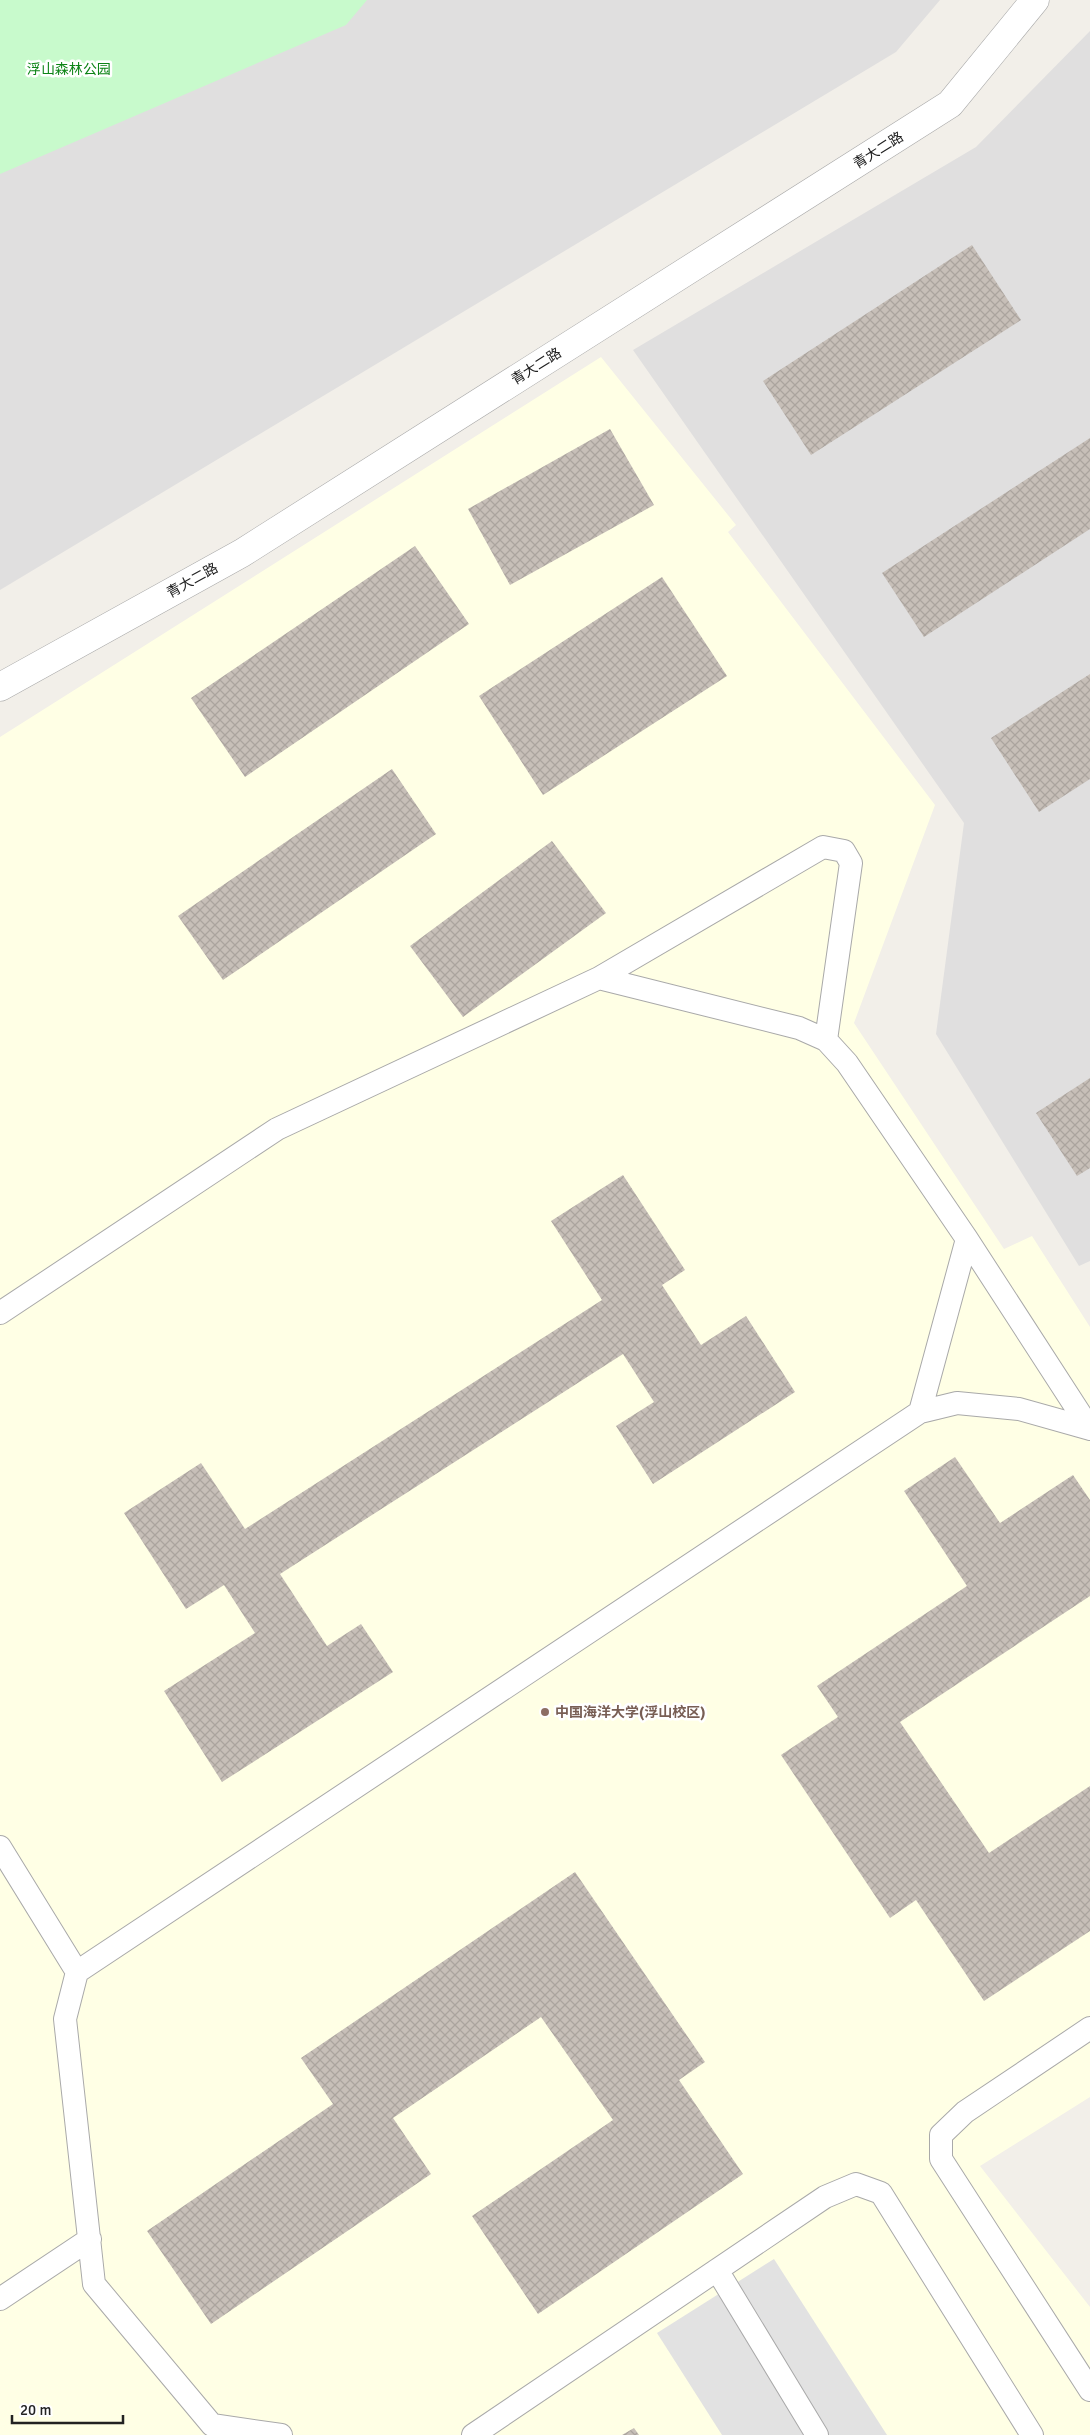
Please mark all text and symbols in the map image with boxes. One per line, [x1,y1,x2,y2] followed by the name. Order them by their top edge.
[27,61,111,78] park label: 浮山森林公园
[850,128,907,172] street label: 青大二路
[508,344,565,388] street label: 青大二路
[164,559,221,601] street label: 青大二路
[555,1704,706,1721] place label: 中国海洋大学(浮山校区)
[539,1706,551,1718] marker: 中国海洋大学(浮山校区)
[12,2392,124,2424] scale bar
[20,2401,51,2419] text: 20 m

